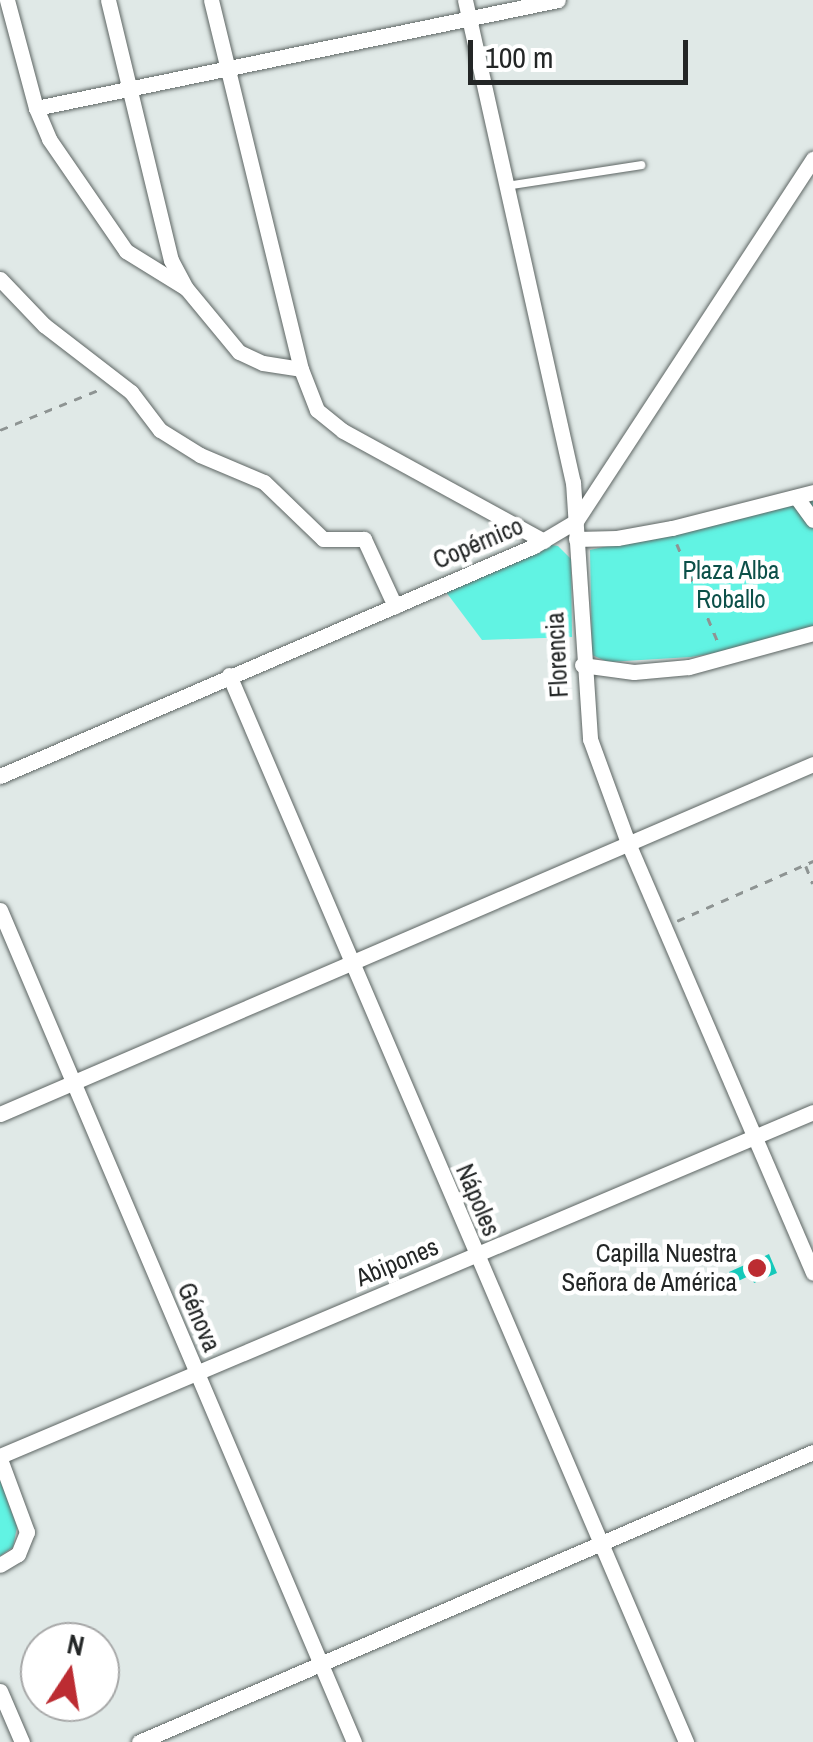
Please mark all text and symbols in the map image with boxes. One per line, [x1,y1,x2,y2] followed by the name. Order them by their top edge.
[473,20,693,82] scale bar
[485,37,553,77] text: 100 m
[429,511,527,575] street label: Copérnico
[682,556,780,615] park label: Plaza Alba Roballo
[540,612,574,698] street label: Florencia
[450,1160,506,1240] street label: Nápoles
[351,1231,443,1293] street label: Abipones
[560,1239,737,1298] place label: Capilla Nuestra Señora de América
[746,1257,768,1279] marker: Capilla Nuestra Señora de América
[171,1278,227,1356] street label: Génova
[20,1622,120,1722] north arrow
[64,1624,88,1665] text: N

